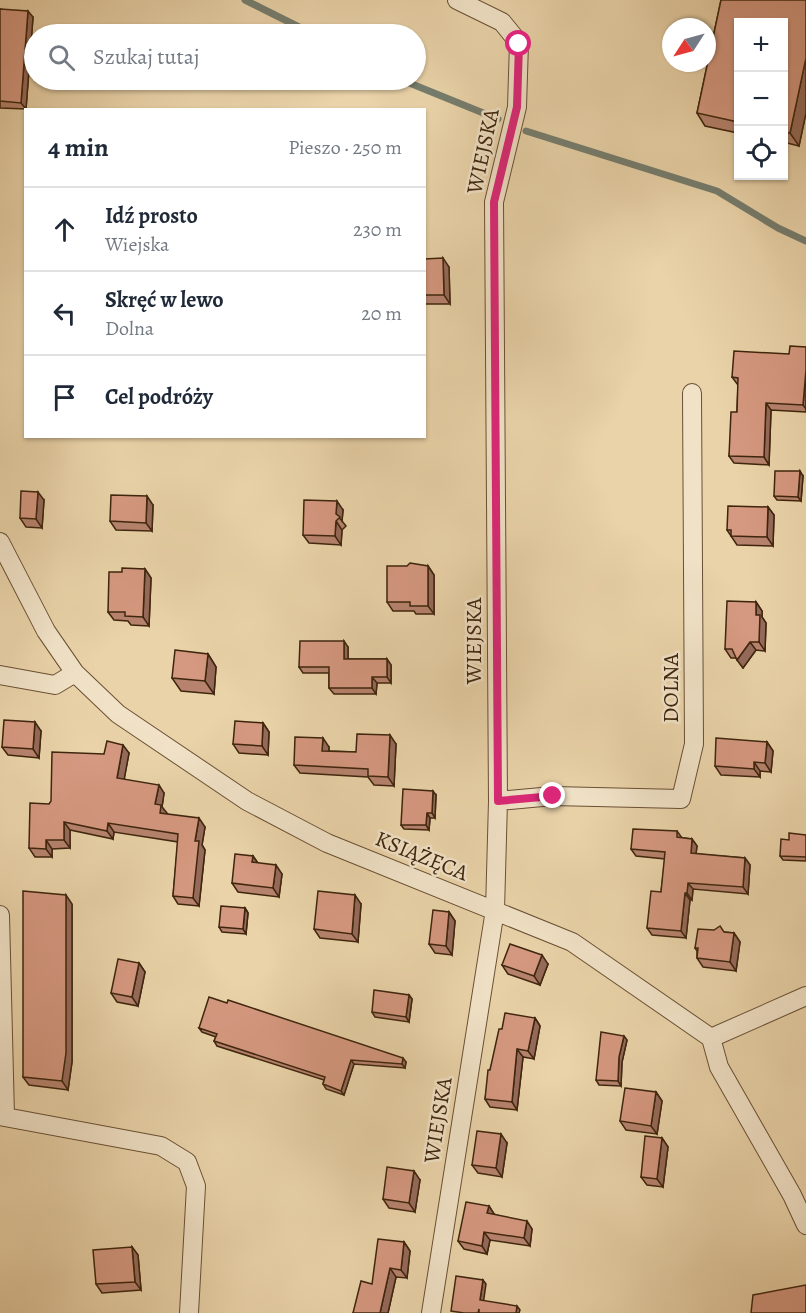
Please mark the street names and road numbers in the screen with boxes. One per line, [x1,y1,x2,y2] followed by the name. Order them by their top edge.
[459,105,507,198] street label: WIEJSKA
[459,597,489,685] street label: WIEJSKA
[656,652,686,723] street label: DOLNA
[371,824,474,889] street label: KSIĄŻĘCA
[416,1074,460,1166] street label: WIEJSKA

